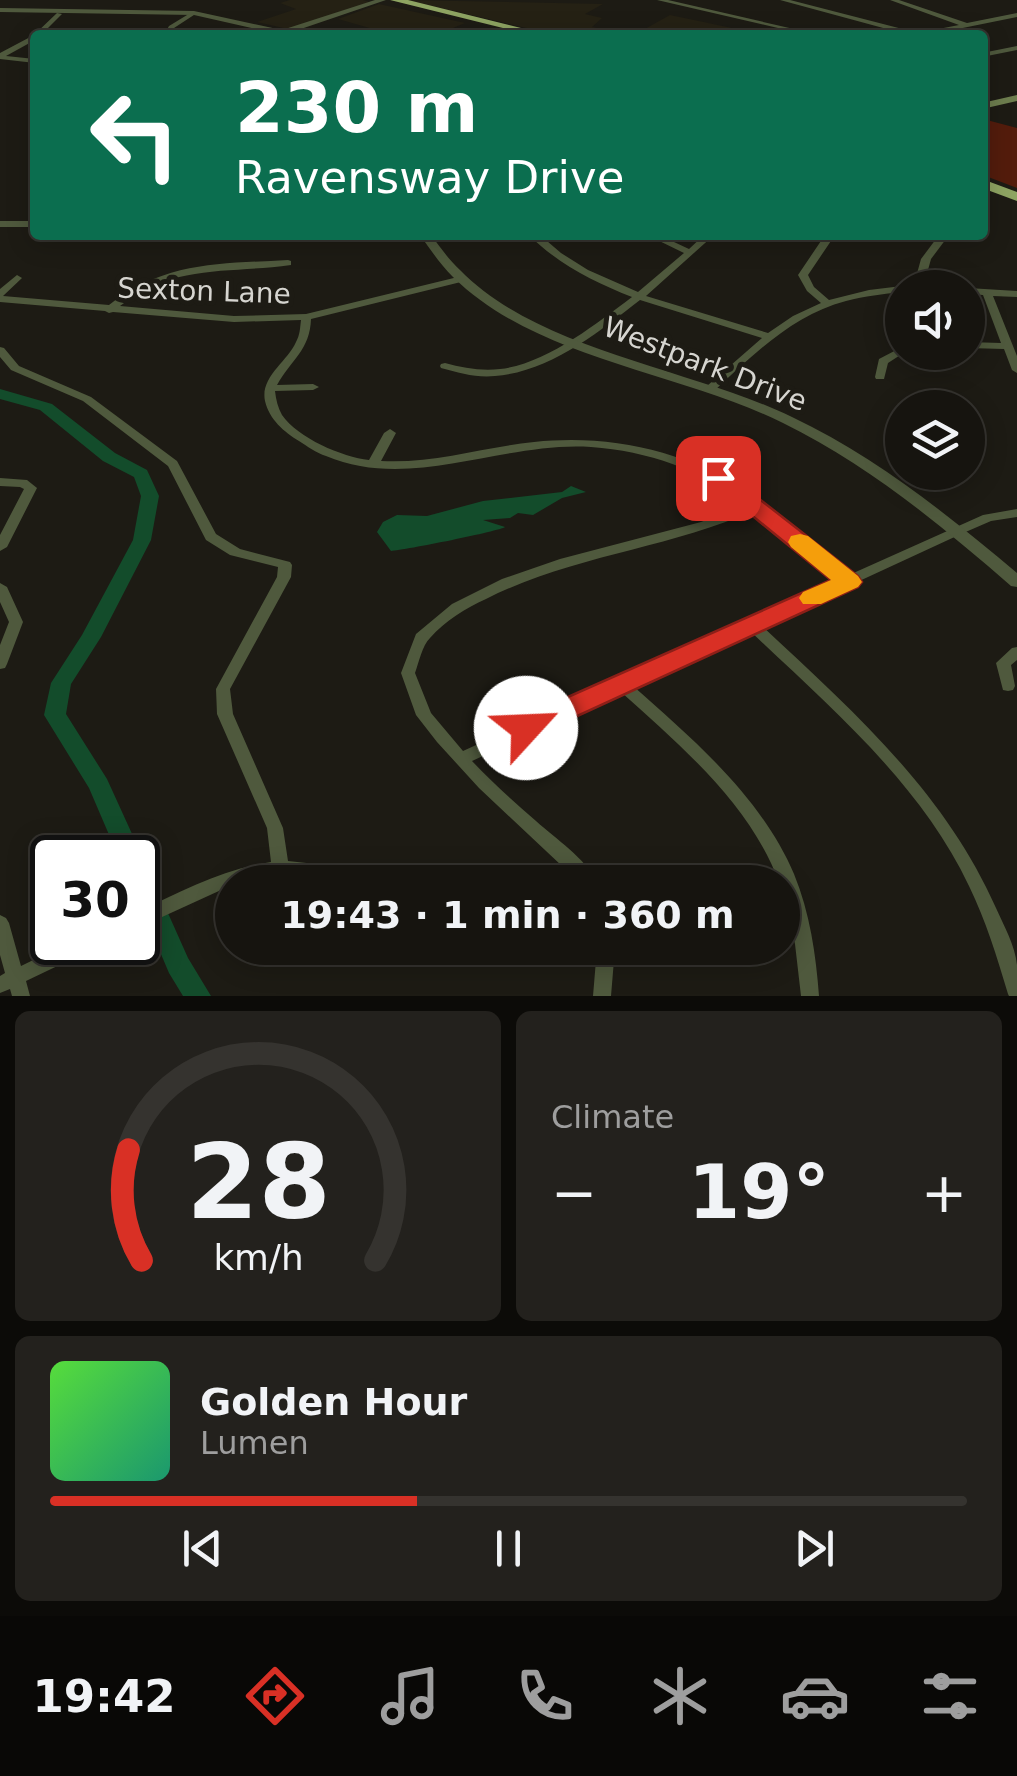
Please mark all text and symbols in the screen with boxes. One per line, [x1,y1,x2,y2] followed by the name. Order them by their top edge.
[235,67,478,149] text: 230 m
[70,70,200,200] icon: left
[235,151,624,204] text: Ravensway Drive
[885,270,985,490] map controls
[885,270,985,370] button: sound
[117,271,291,311] street label: Sexton Lane
[599,310,811,418] street label: Westpark Drive
[885,390,985,490] button: layers
[676,436,761,521] pin
[691,451,746,506] icon: arrive
[474,676,578,780] position arrow
[30,835,160,965] speed limit sign: 30
[280,893,735,937] text: 19:43 · 1 min · 360 m
[551,1098,674,1136] text: Climate
[186,1121,330,1243] text: 28
[688,1148,830,1236] text: 19°
[551,1161,597,1225] text: −
[921,1161,967,1225] text: +
[213,1237,303,1278] text: km/h
[200,1380,467,1424] text: Golden Hour
[200,1424,309,1462] text: Lumen
[175,1521,230,1576] icon: previous
[481,1521,536,1576] icon: pause
[787,1521,842,1576] icon: next
[240,1661,310,1731] icon: directions
[375,1661,445,1731] icon: music
[510,1661,580,1731] icon: phone
[645,1661,715,1731] icon: climate
[780,1661,850,1731] icon: car
[915,1661,985,1731] icon: filters
[32,1670,176,1723] text: 19:42

